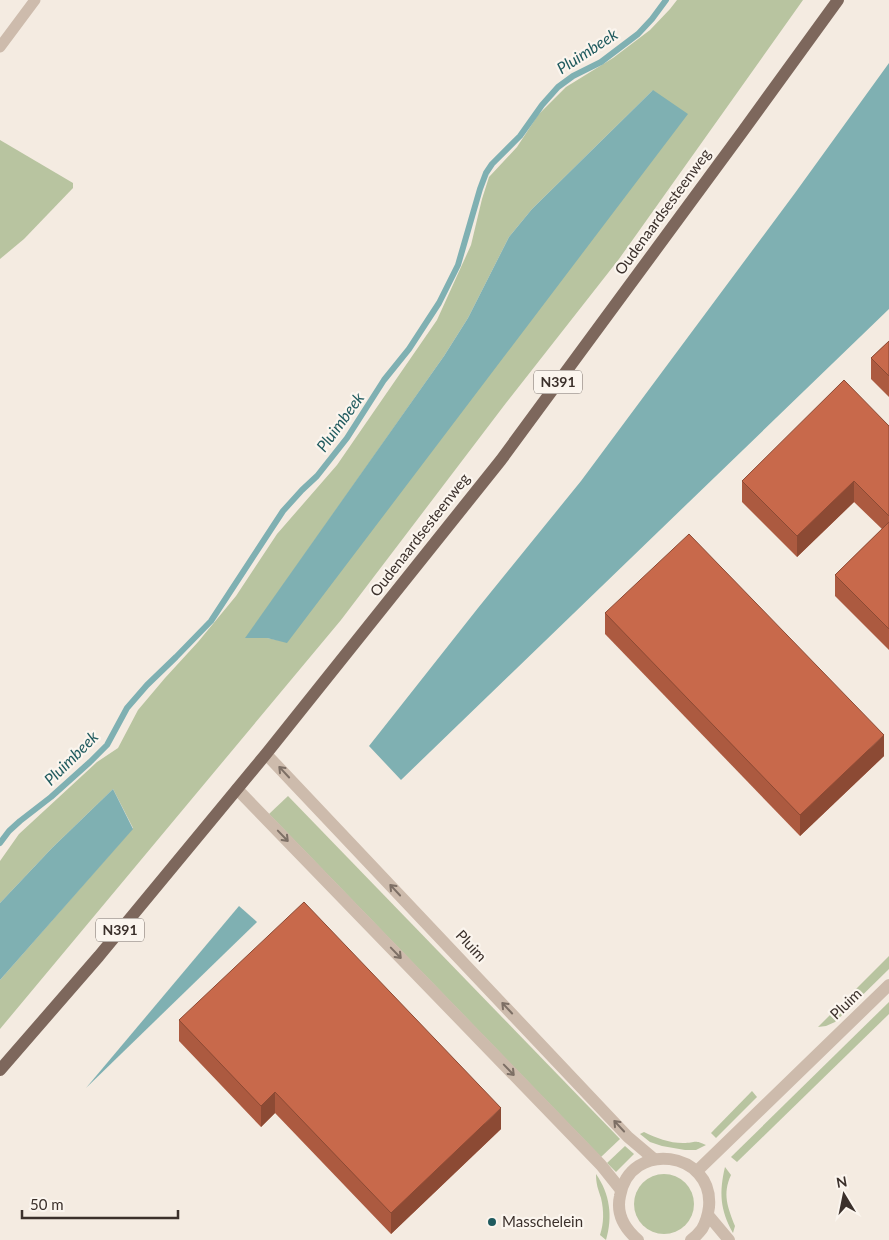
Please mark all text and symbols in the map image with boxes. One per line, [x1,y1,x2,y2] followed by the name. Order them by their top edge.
[553,24,621,77] water label: Pluimbeek
[610,145,714,278] street label: Oudenaardsesteenweg
[534,371,582,394] road number: N391
[312,388,368,455] water label: Pluimbeek
[366,469,473,600] street label: Oudenaardsesteenweg
[40,726,102,789] water label: Pluimbeek
[278,766,290,778] one-way arrow
[277,830,289,843] one-way arrow
[389,884,401,896] one-way arrow
[96,918,144,942] road number: N391
[453,926,491,965] street label: Pluim
[390,947,402,960] one-way arrow
[826,984,865,1023] street label: Pluim
[501,1002,513,1014] one-way arrow
[503,1064,515,1077] one-way arrow
[613,1120,625,1133] one-way arrow
[819,1170,869,1220] north arrow
[835,1172,848,1191] text: N
[22,1188,179,1220] scale bar
[30,1195,64,1213] text: 50 m
[502,1212,583,1230] place label: Masschelein
[486,1216,498,1228] marker: Masschelein

